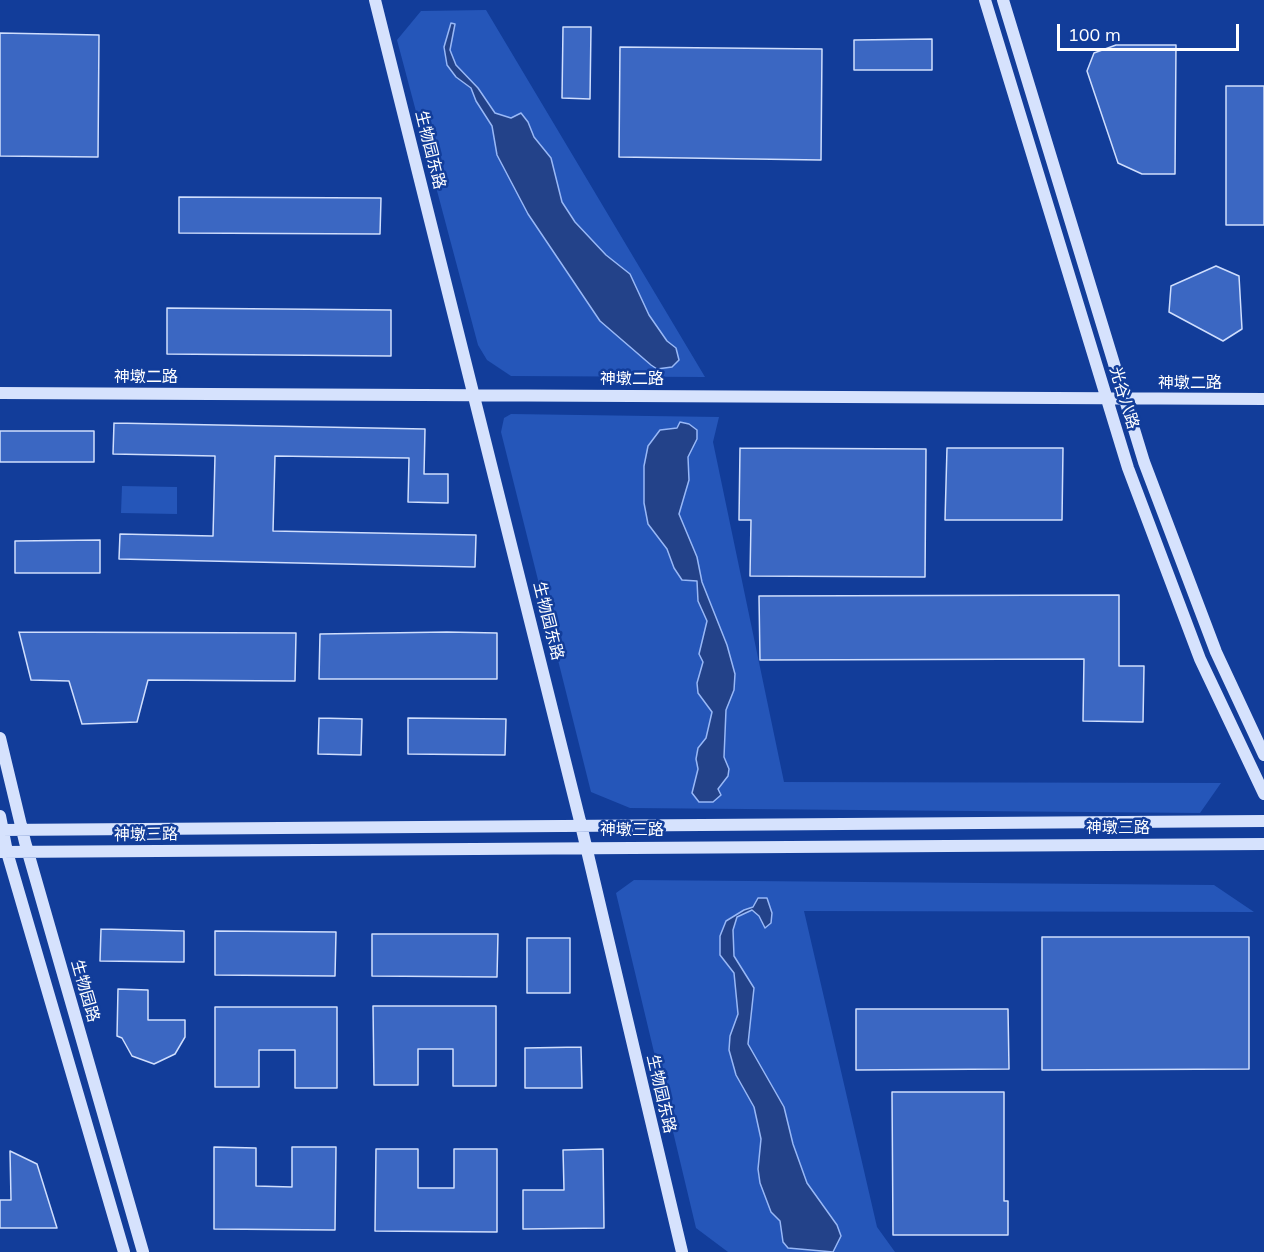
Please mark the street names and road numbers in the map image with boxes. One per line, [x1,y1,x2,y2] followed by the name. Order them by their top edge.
[411,109,449,191] street label: 生物园东路
[1105,365,1143,431] street label: 光谷八路
[114,367,178,387] street label: 神墩二路
[600,369,664,389] street label: 神墩二路
[1158,373,1222,393] street label: 神墩二路
[529,580,567,662] street label: 生物园东路
[1086,818,1150,838] street label: 神墩三路
[600,820,664,840] street label: 神墩三路
[114,825,178,845] street label: 神墩三路
[67,958,103,1024] street label: 生物园路
[643,1053,679,1135] street label: 生物园东路

